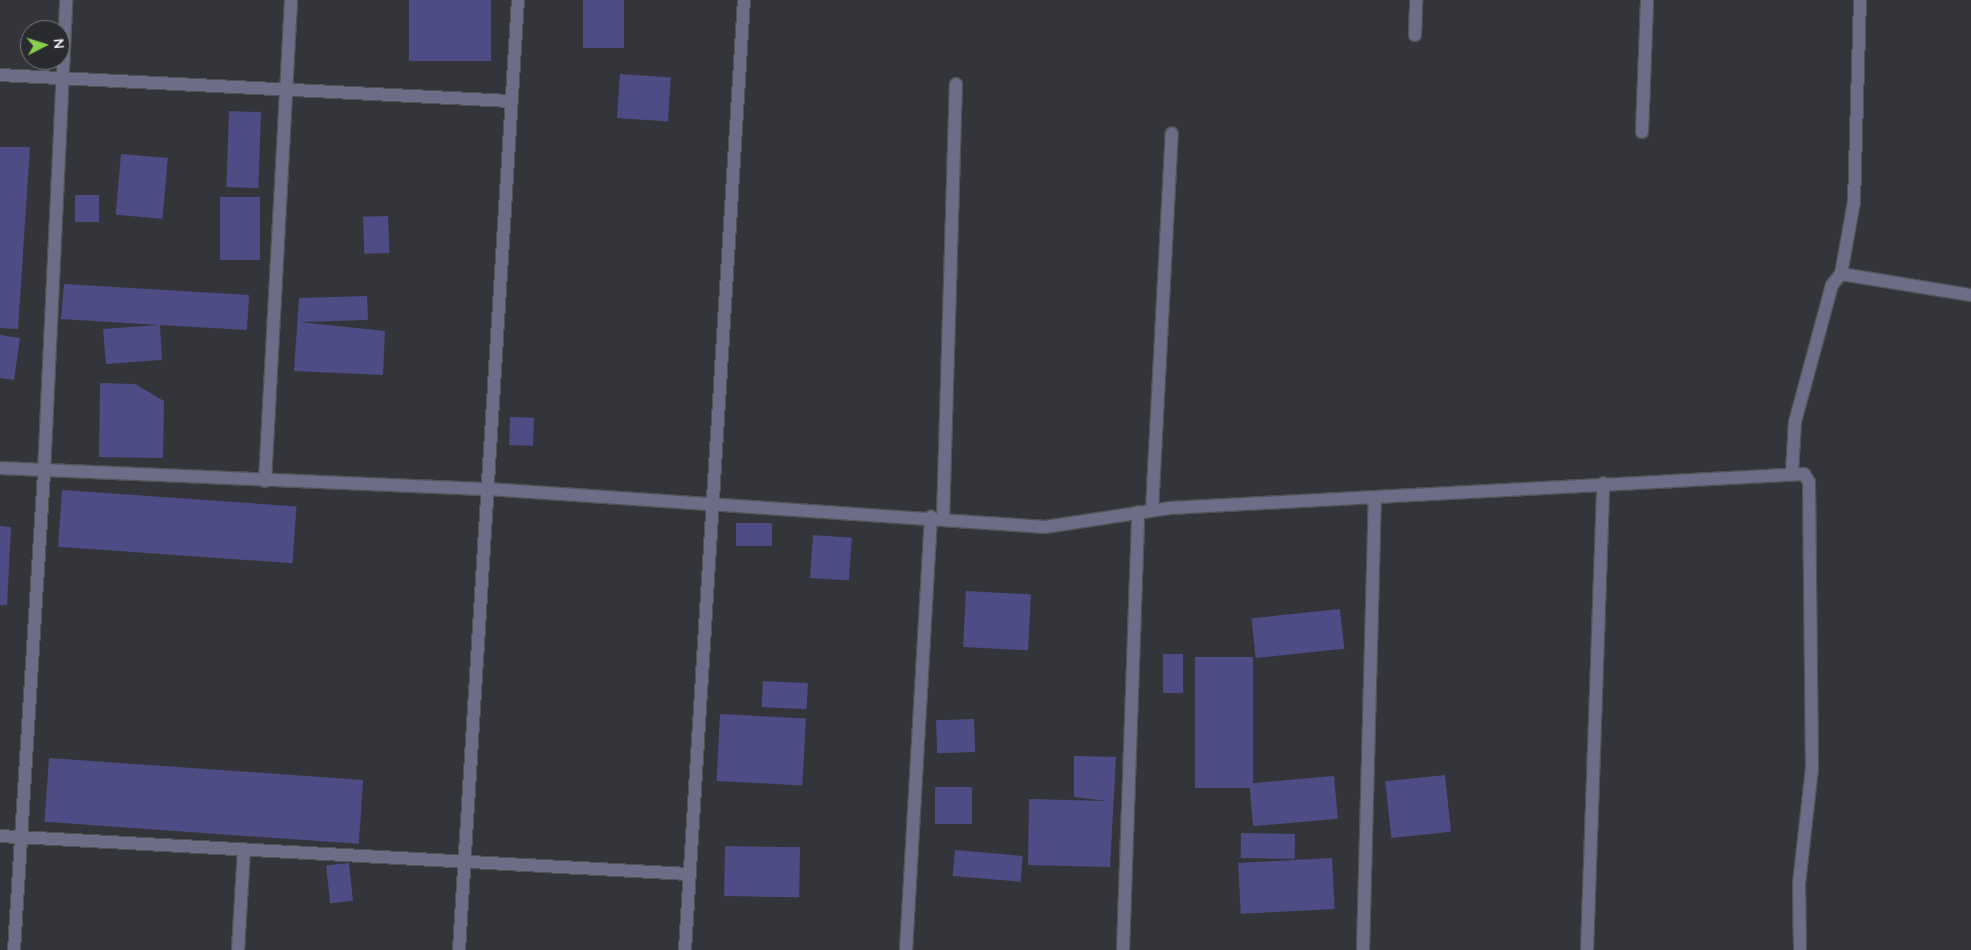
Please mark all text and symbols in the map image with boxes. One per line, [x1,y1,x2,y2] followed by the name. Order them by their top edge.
[20,20,70,70] north arrow
[50,38,68,50] text: N

